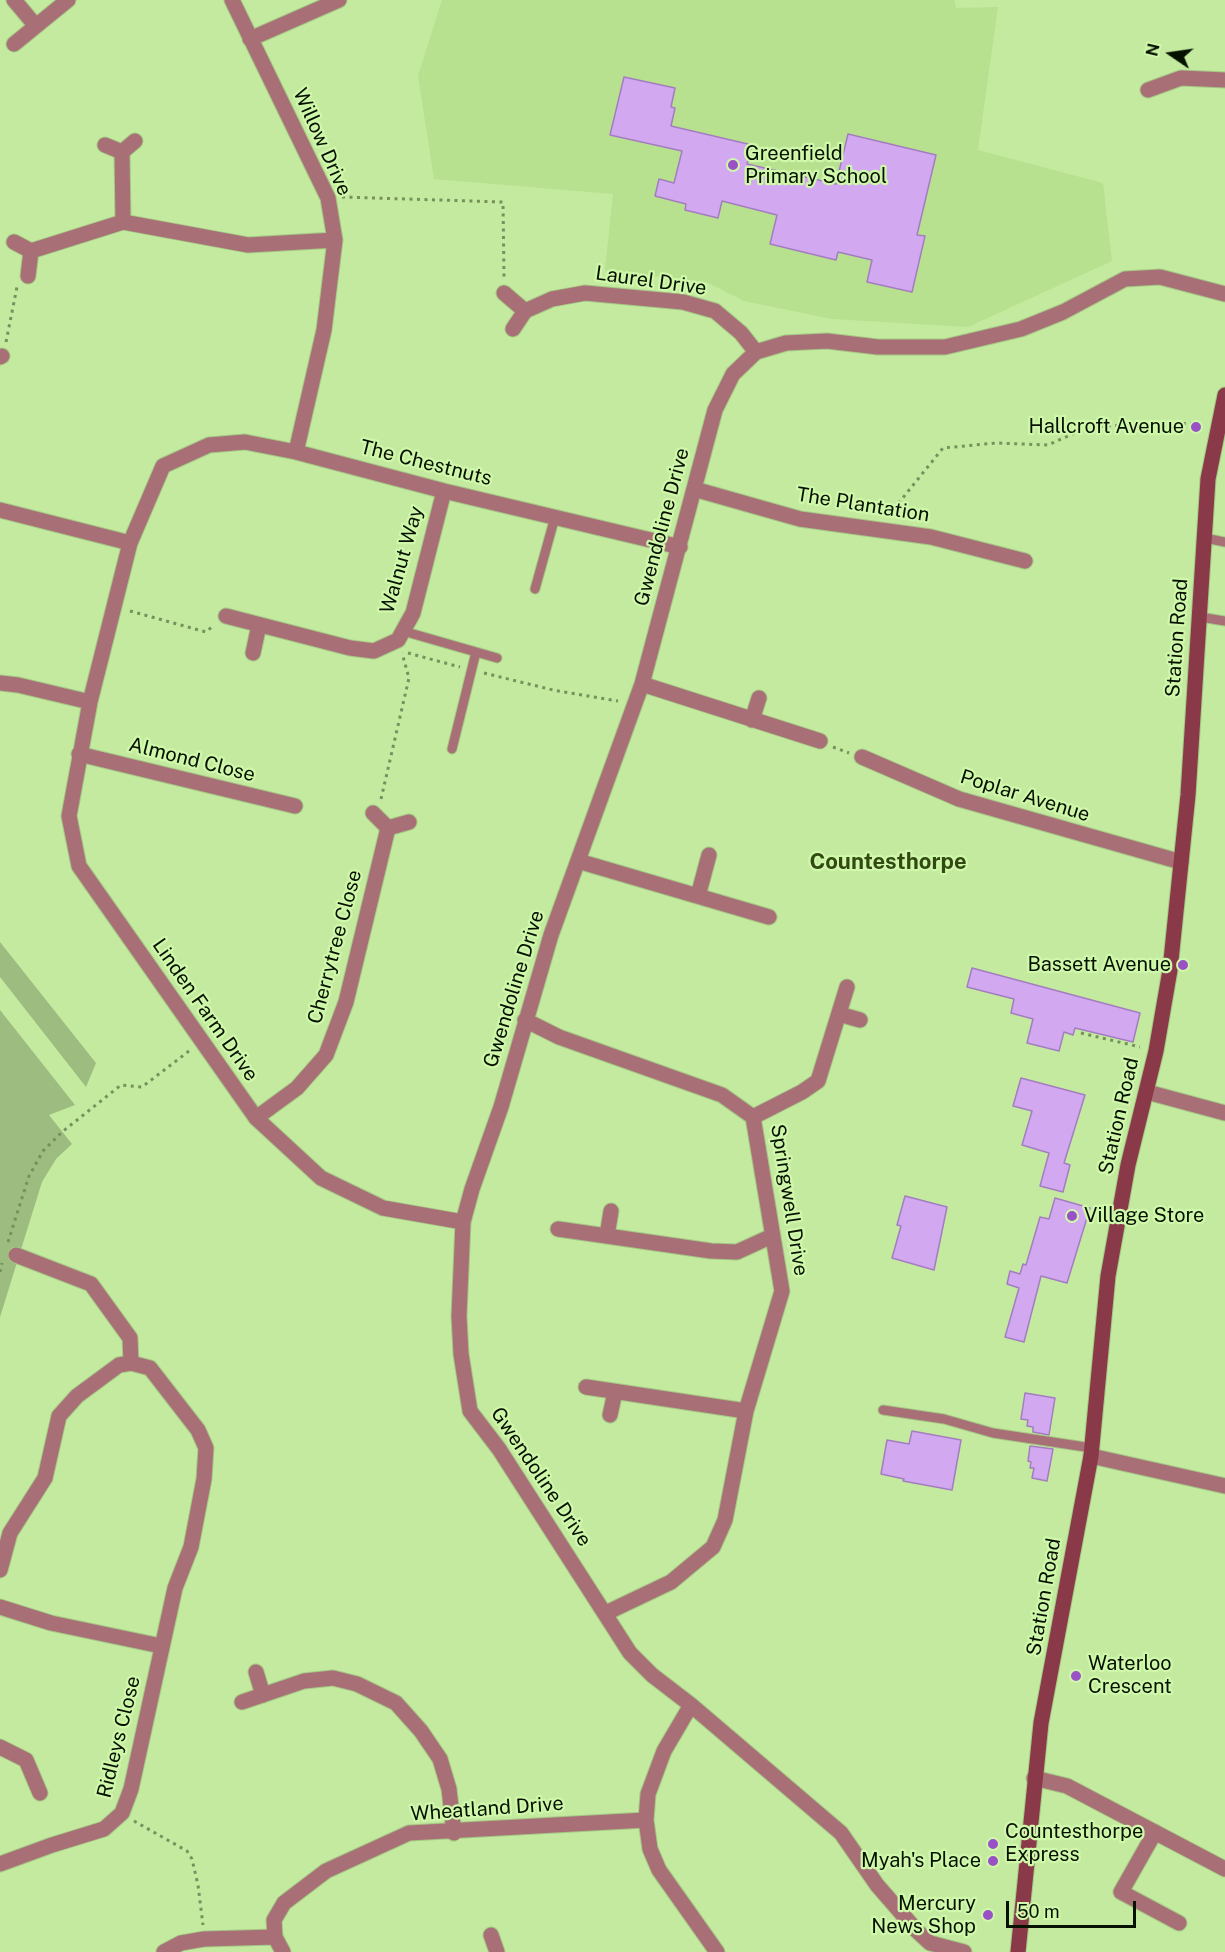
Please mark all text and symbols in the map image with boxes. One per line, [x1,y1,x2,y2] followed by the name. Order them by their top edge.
[1141,24,1201,84] north arrow
[1142,42,1164,58] text: N
[288,85,356,199] street label: Willow Drive
[745,142,887,189] place label: Greenfield Primary School
[726,158,740,172] marker: Greenfield Primary School
[594,261,708,301] street label: Laurel Drive
[1028,415,1184,439] place label: Hallcroft Avenue
[1189,420,1203,434] marker: Hallcroft Avenue
[358,435,494,491] street label: The Chestnuts
[629,445,695,609] street label: Gwendoline Drive
[795,483,931,527] street label: The Plantation
[375,504,429,616] street label: Walnut Way
[1161,578,1193,698] street label: Station Road
[126,733,258,787] street label: Almond Close
[957,765,1093,827] street label: Poplar Avenue
[809,849,967,875] district label: Countesthorpe
[303,867,367,1027] street label: Cherrytree Close
[479,908,549,1070] street label: Gwendoline Drive
[147,934,263,1086] street label: Linden Farm Drive
[1027,953,1171,977] place label: Bassett Avenue
[1176,958,1190,972] marker: Bassett Avenue
[1094,1055,1144,1177] street label: Station Road
[765,1122,813,1278] street label: Springwell Drive
[1084,1204,1204,1228] place label: Village Store
[1065,1209,1079,1223] marker: Village Store
[486,1403,596,1551] street label: Gwendoline Drive
[1022,1536,1066,1658] street label: Station Road
[1088,1652,1172,1699] place label: Waterloo Crescent
[1069,1669,1083,1683] marker: Waterloo Crescent
[92,1674,146,1800] street label: Ridleys Close
[410,1792,564,1826] street label: Wheatland Drive
[1005,1820,1143,1867] place label: Countesthorpe Express
[986,1837,1000,1851] marker: Countesthorpe Express
[861,1849,981,1873] place label: Myah's Place
[986,1854,1000,1868] marker: Myah's Place
[1009,1889,1140,1927] scale bar
[871,1892,976,1939] place label: Mercury News Shop
[1017,1901,1060,1922] text: 50 m
[981,1908,995,1922] marker: Mercury News Shop

